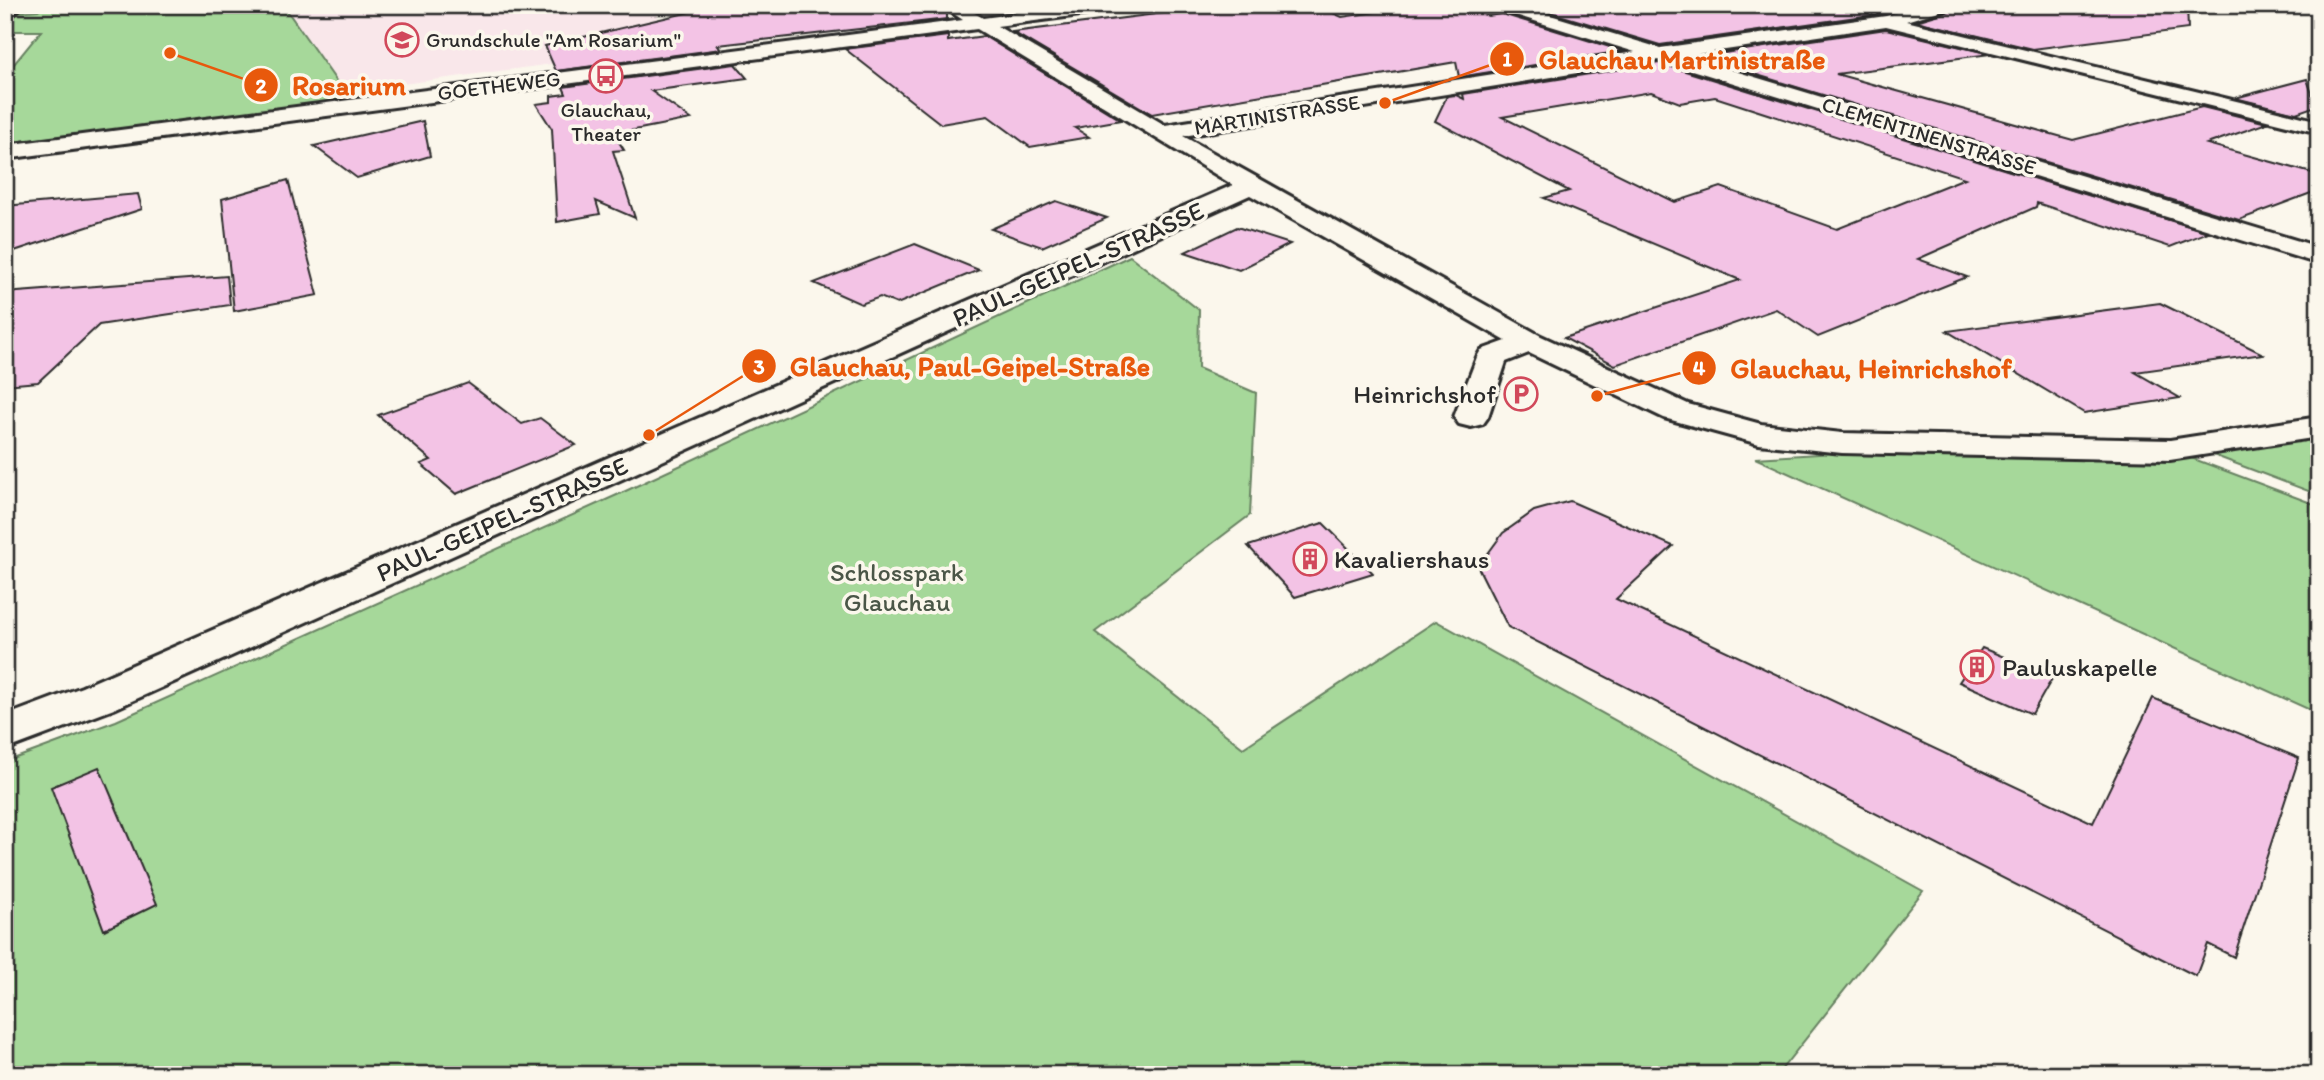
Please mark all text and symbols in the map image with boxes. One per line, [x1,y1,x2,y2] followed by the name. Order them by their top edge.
[383,21,421,59] school or university icon: Grundschule "Am Rosarium"
[426,27,681,52] place label: Grundschule "Am Rosarium"
[1489,35,1841,84] callout: Glauchau Martinistraße
[1538,42,1826,76] text: Glauchau Martinistraße
[1502,46,1512,71] text: 1
[587,57,625,95] bus stop icon: Glauchau, Theater
[243,61,420,110] callout: Rosarium
[436,66,562,105] street label: GOETHEWEG
[292,68,406,102] text: Rosarium
[255,73,267,98] text: 2
[1192,89,1362,140] street label: MARTINISTRASSE
[1819,91,2039,180] street label: CLEMENTINENSTRASSE
[560,97,652,146] place label: Glauchau, Theater
[947,194,1209,334] street label: PAUL-GEIPEL-STRASSE
[741,342,1164,391] callout: Glauchau, Paul-Geipel-Straße
[1681,344,2026,393] callout: Glauchau, Heinrichshof
[790,349,1150,383] text: Glauchau, Paul-Geipel-Straße
[1730,351,2013,385] text: Glauchau, Heinrichshof
[753,354,765,379] text: 3
[1693,355,1706,380] text: 4
[1502,375,1540,413] parking icon: Heinrichshof
[1353,378,1496,410] place label: Heinrichshof
[371,449,633,589] street label: PAUL-GEIPEL-STRASSE
[1291,540,1329,578] building icon: Kavaliershaus
[1334,543,1489,575] place label: Kavaliershaus
[830,556,964,618] park label: Schlosspark Glauchau
[1958,648,1996,686] building icon: Pauluskapelle
[2002,651,2157,683] place label: Pauluskapelle

